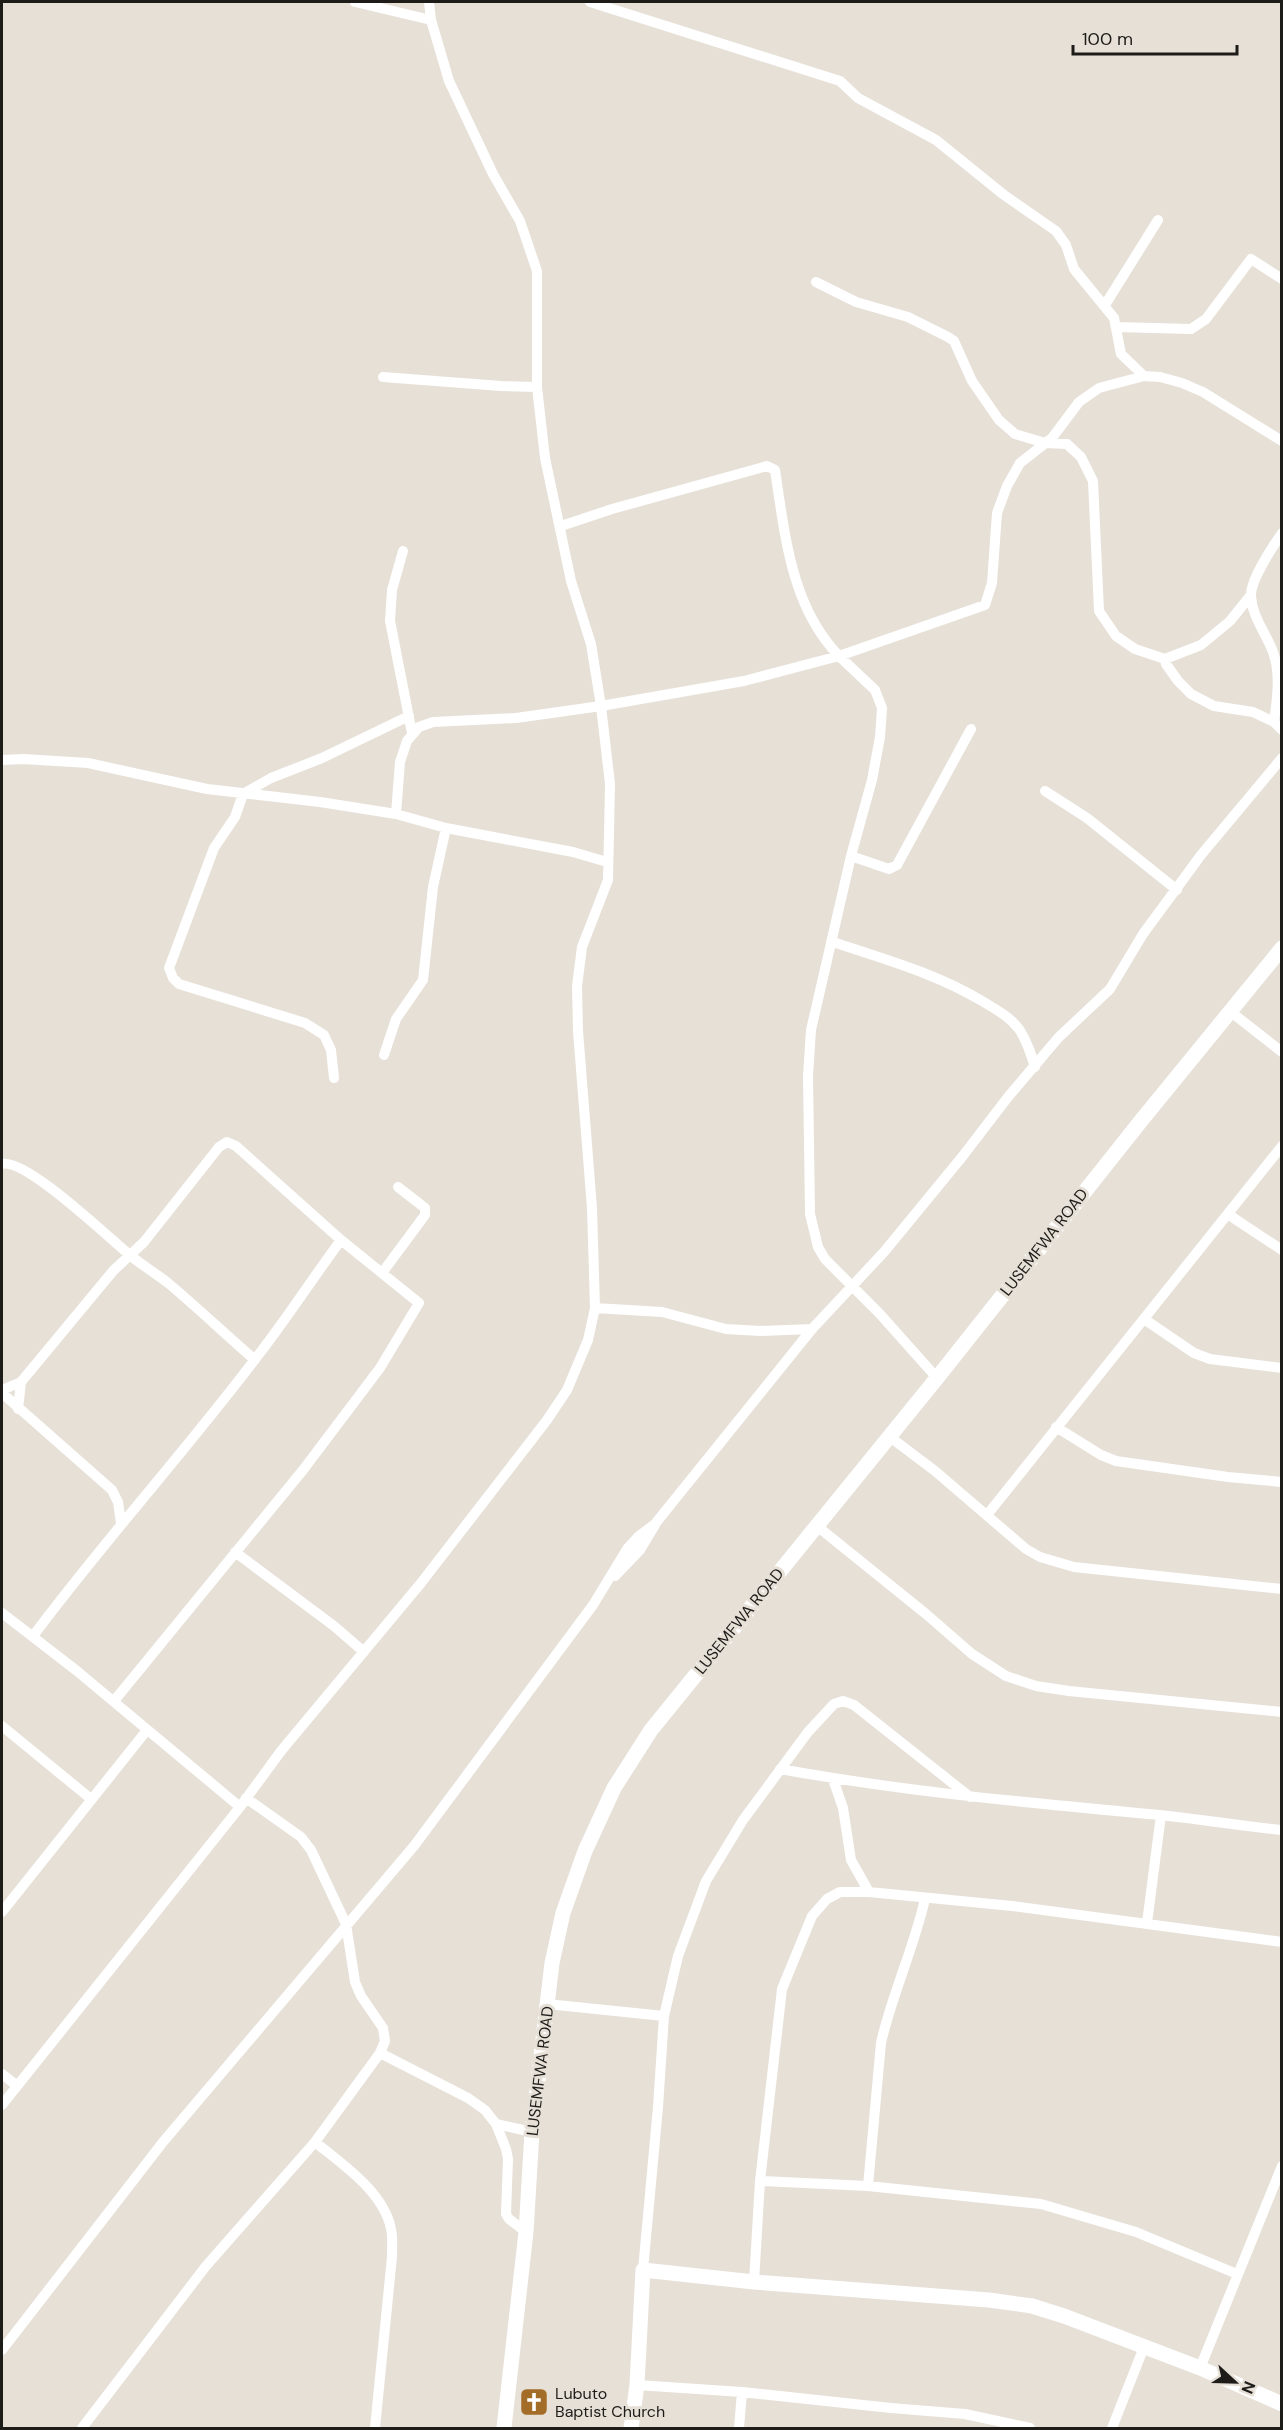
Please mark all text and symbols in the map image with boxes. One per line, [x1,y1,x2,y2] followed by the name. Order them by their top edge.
[1073,18,1236,56] scale bar
[1082,27,1133,51] text: 100 m
[995,1184,1093,1300] street label: LUSEMFWA ROAD
[690,1564,788,1678] street label: LUSEMFWA ROAD
[522,2005,558,2137] street label: LUSEMFWA ROAD
[1205,2352,1265,2412] north arrow
[1237,2378,1260,2397] text: N
[555,2383,665,2422] place label: Lubuto Baptist Church
[518,2386,550,2418] church icon: Lubuto Baptist Church

